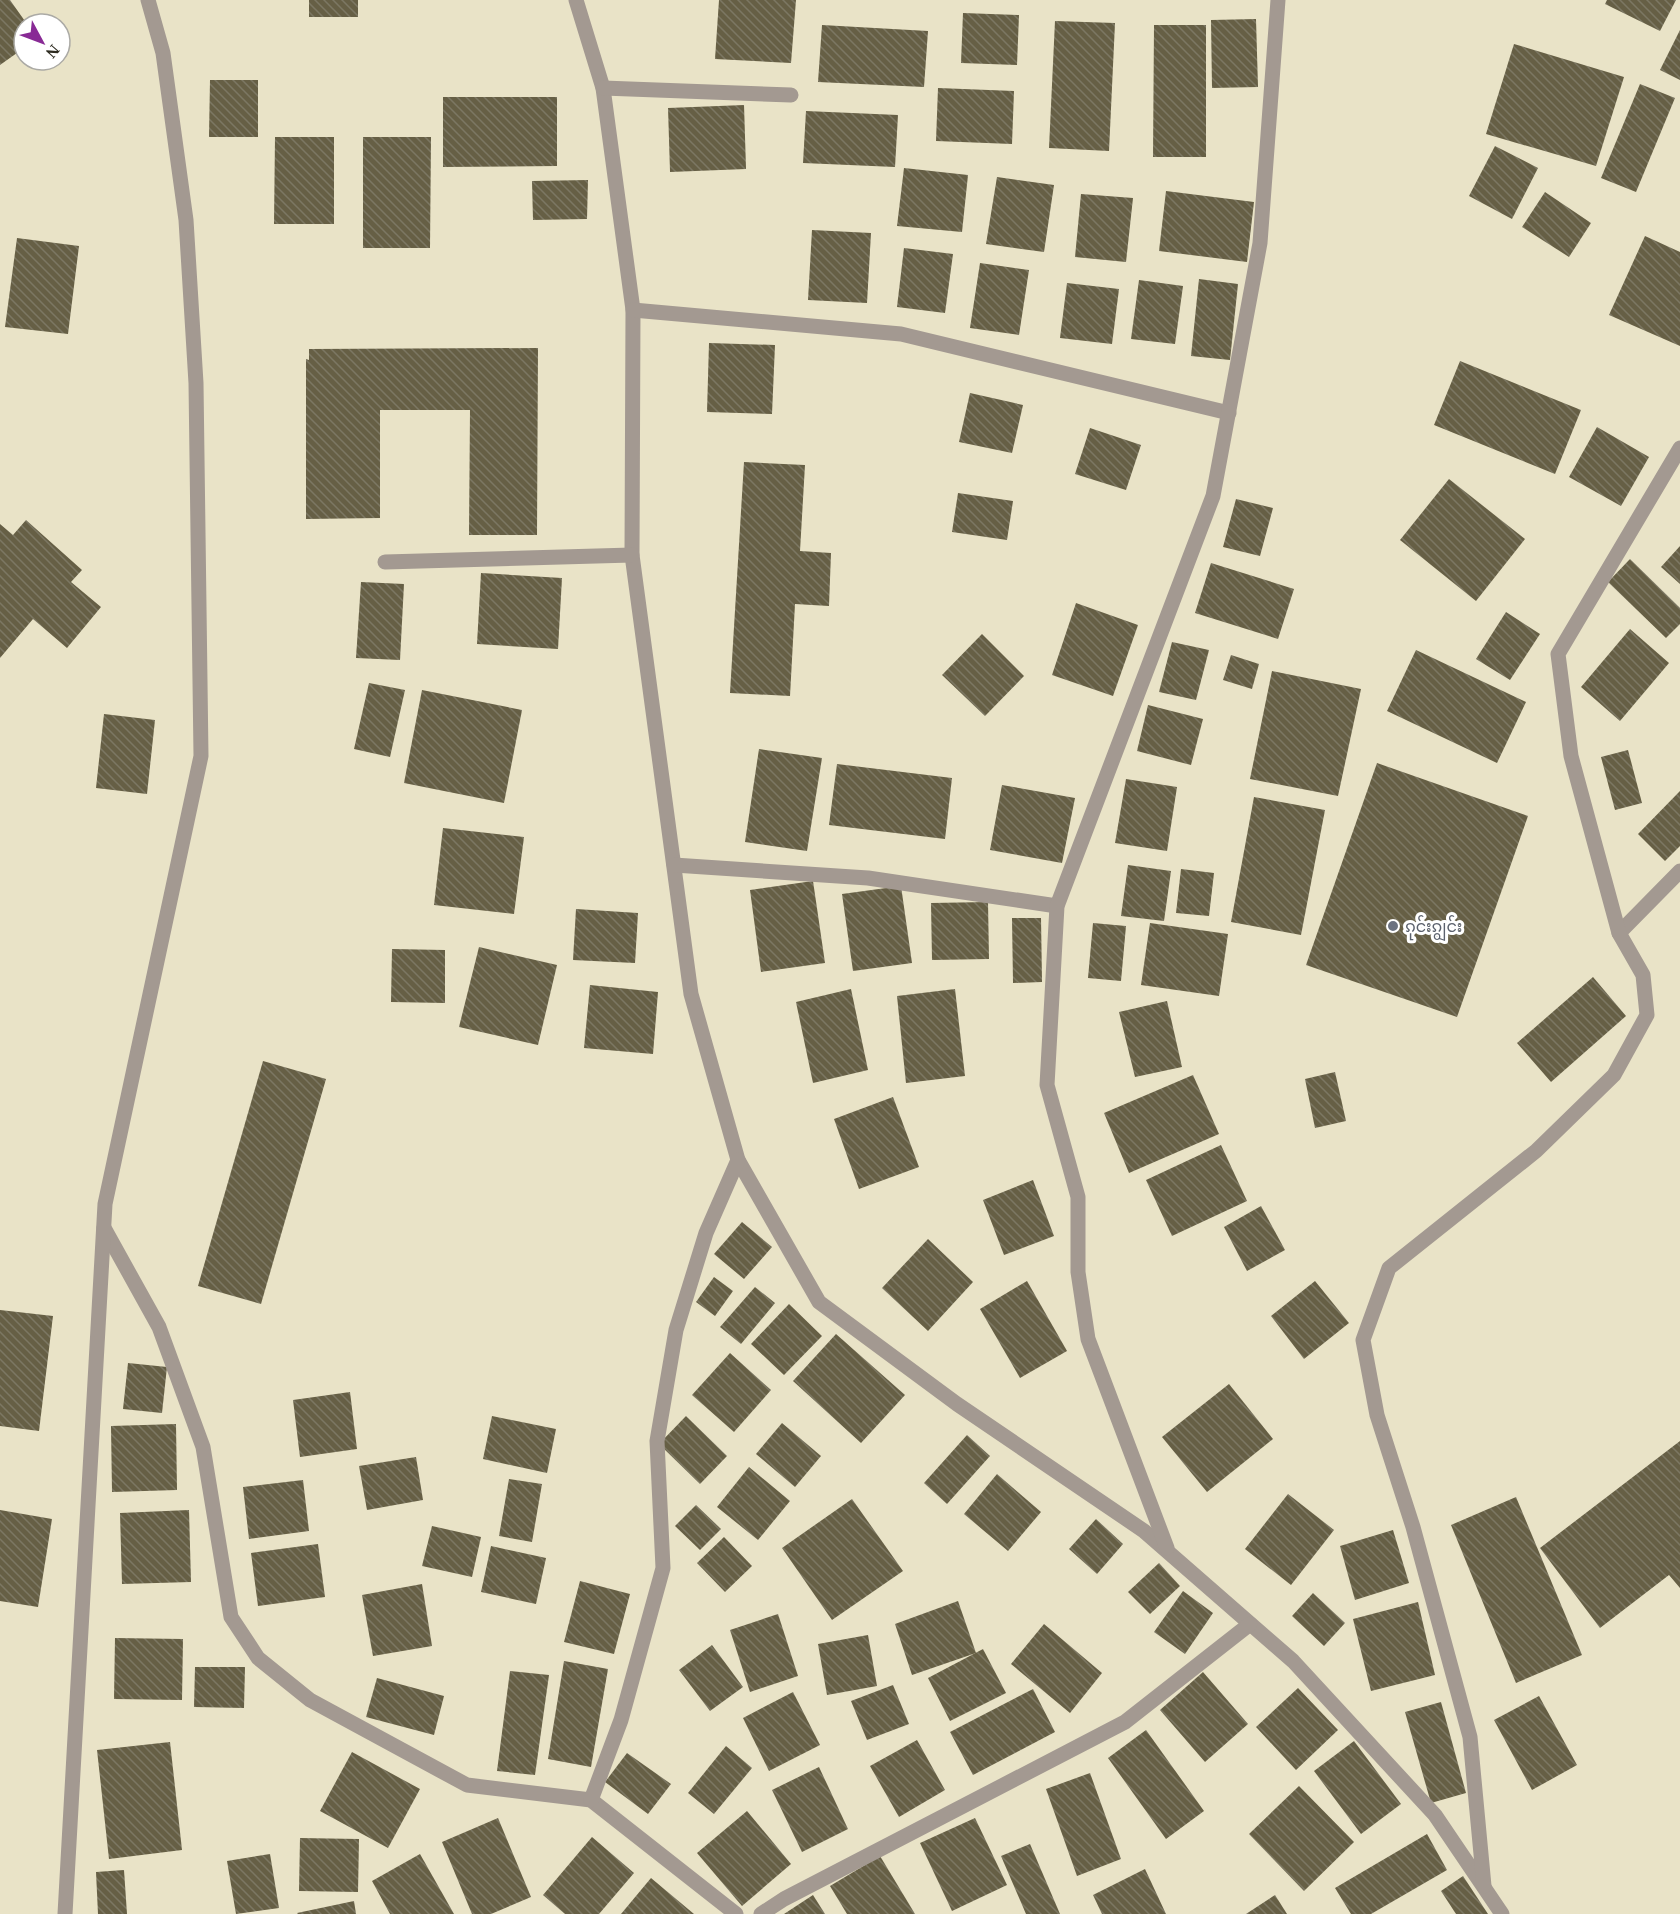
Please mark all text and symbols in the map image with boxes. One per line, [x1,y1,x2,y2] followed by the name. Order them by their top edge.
[12,12,72,72] north arrow
[42,42,63,62] text: N
[1405,915,1462,942] place label: ၵုင်းၵျွင်း
[1386,919,1400,933] marker: ၵုင်းၵျွင်း

